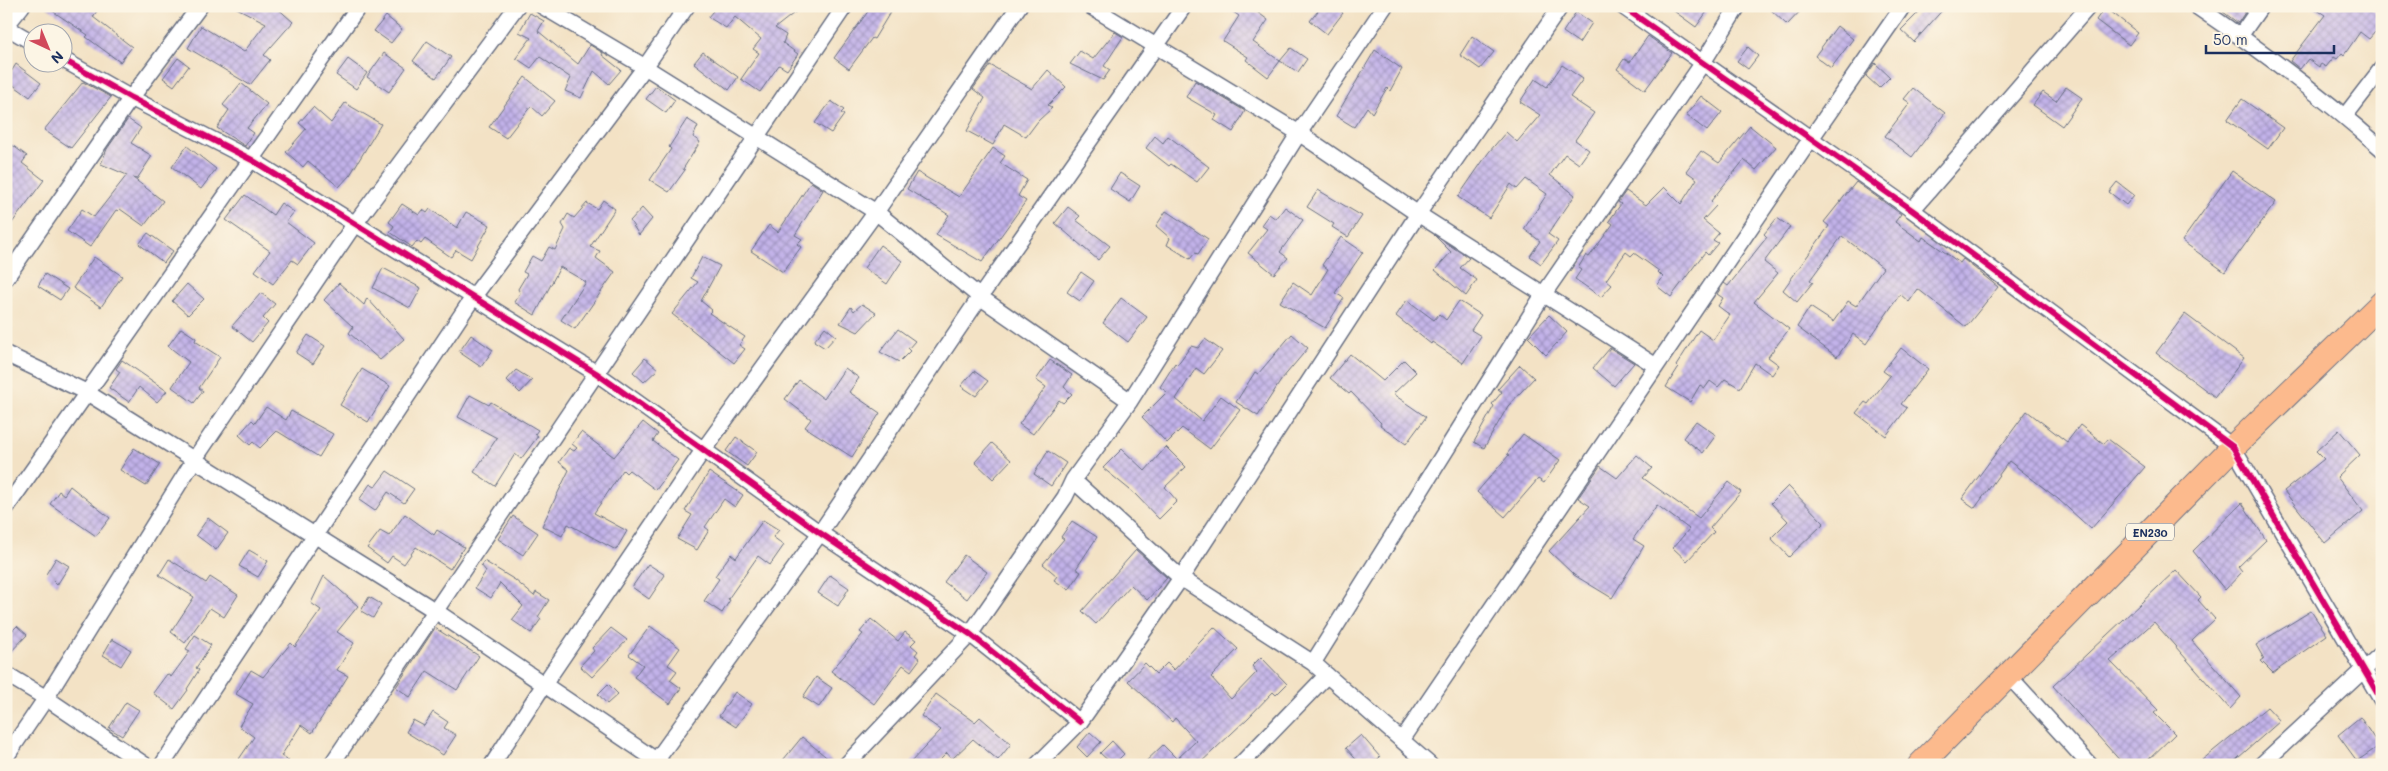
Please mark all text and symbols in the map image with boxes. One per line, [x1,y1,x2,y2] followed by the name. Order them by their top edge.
[22,22,72,72] north arrow
[2206,22,2333,54] scale bar
[2213,29,2248,49] text: 50 m
[47,47,68,68] text: N
[2126,524,2174,540] road number: EN230

